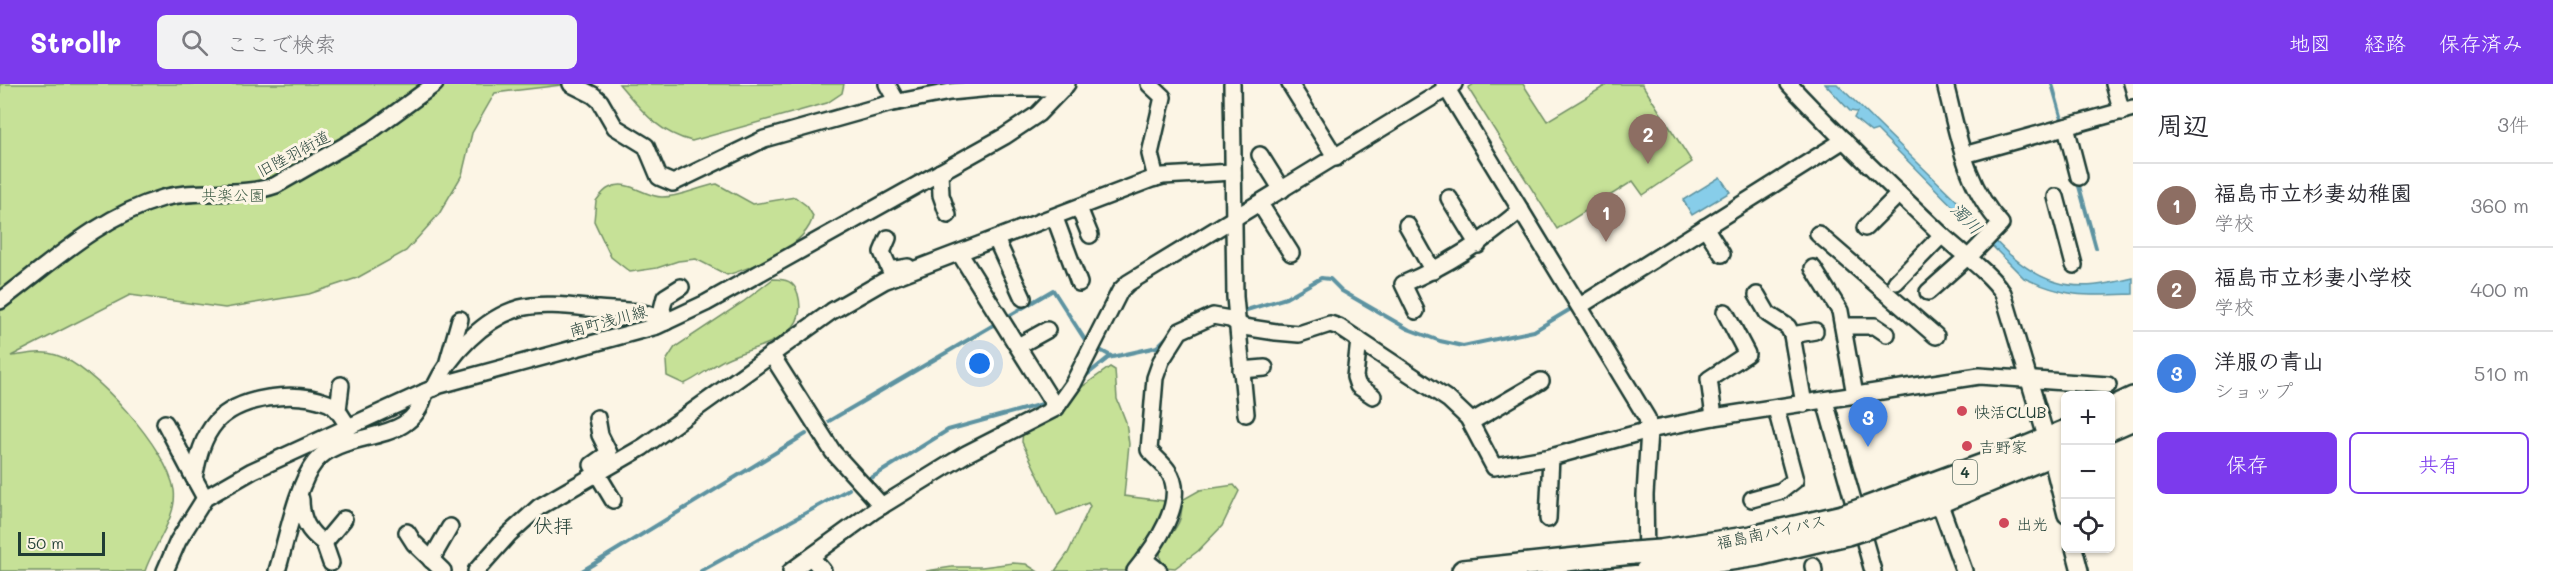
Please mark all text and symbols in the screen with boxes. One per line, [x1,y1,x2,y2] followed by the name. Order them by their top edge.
[157,15,577,69] search box
[30,24,121,60] text: Strollr
[178,26,211,59] icon: search
[226,29,336,58] text: ここで検索
[2289,29,2331,56] text: 地図
[2364,29,2406,56] text: 経路
[2439,29,2523,56] text: 保存済み
[2157,108,2209,142] text: 周辺
[2497,111,2529,137] text: 3件
[1628,115,1668,164] pin: 2
[253,125,333,181] street label: 旧陸羽街道
[2214,178,2412,207] text: 福島市立杉妻幼稚園
[201,184,265,205] park label: 共楽公園
[1586,192,1626,242] pin: 1
[2172,192,2181,218] text: 1
[2471,192,2529,218] text: 360 m
[1946,197,1988,239] water label: 濁川
[2214,209,2254,235] text: 学校
[2214,262,2412,291] text: 福島市立杉妻小学校
[2171,276,2182,302] text: 2
[2470,276,2529,302] text: 400 m
[2214,293,2254,319] text: 学校
[567,300,649,340] street label: 南町浅川線
[2214,346,2324,375] text: 洋服の青山
[965,349,994,378] your location
[2171,360,2183,386] text: 3
[2474,360,2529,386] text: 510 m
[2214,377,2293,403] text: ショップ
[2061,391,2115,553] map controls
[2061,391,2115,445] button: +
[1848,398,1888,447] pin: 3
[1974,401,2047,422] place label: 快活CLUB
[1955,404,1969,418] marker: 快活CLUB
[2157,432,2337,494] button: 保存
[2349,432,2529,494] button: 共有
[1979,436,2027,457] place label: 吉野家
[1960,439,1974,453] marker: 吉野家
[2061,445,2115,499] button: −
[1953,460,1977,484] road number: 4
[2061,499,2115,553] button: locate
[1714,509,1828,553] street label: 福島南バイパス
[533,512,573,538] district label: 伏拝
[2016,513,2048,534] place label: 出光
[1997,516,2011,530] marker: 出光
[18,529,105,556] scale bar
[27,532,64,553] text: 50 m

